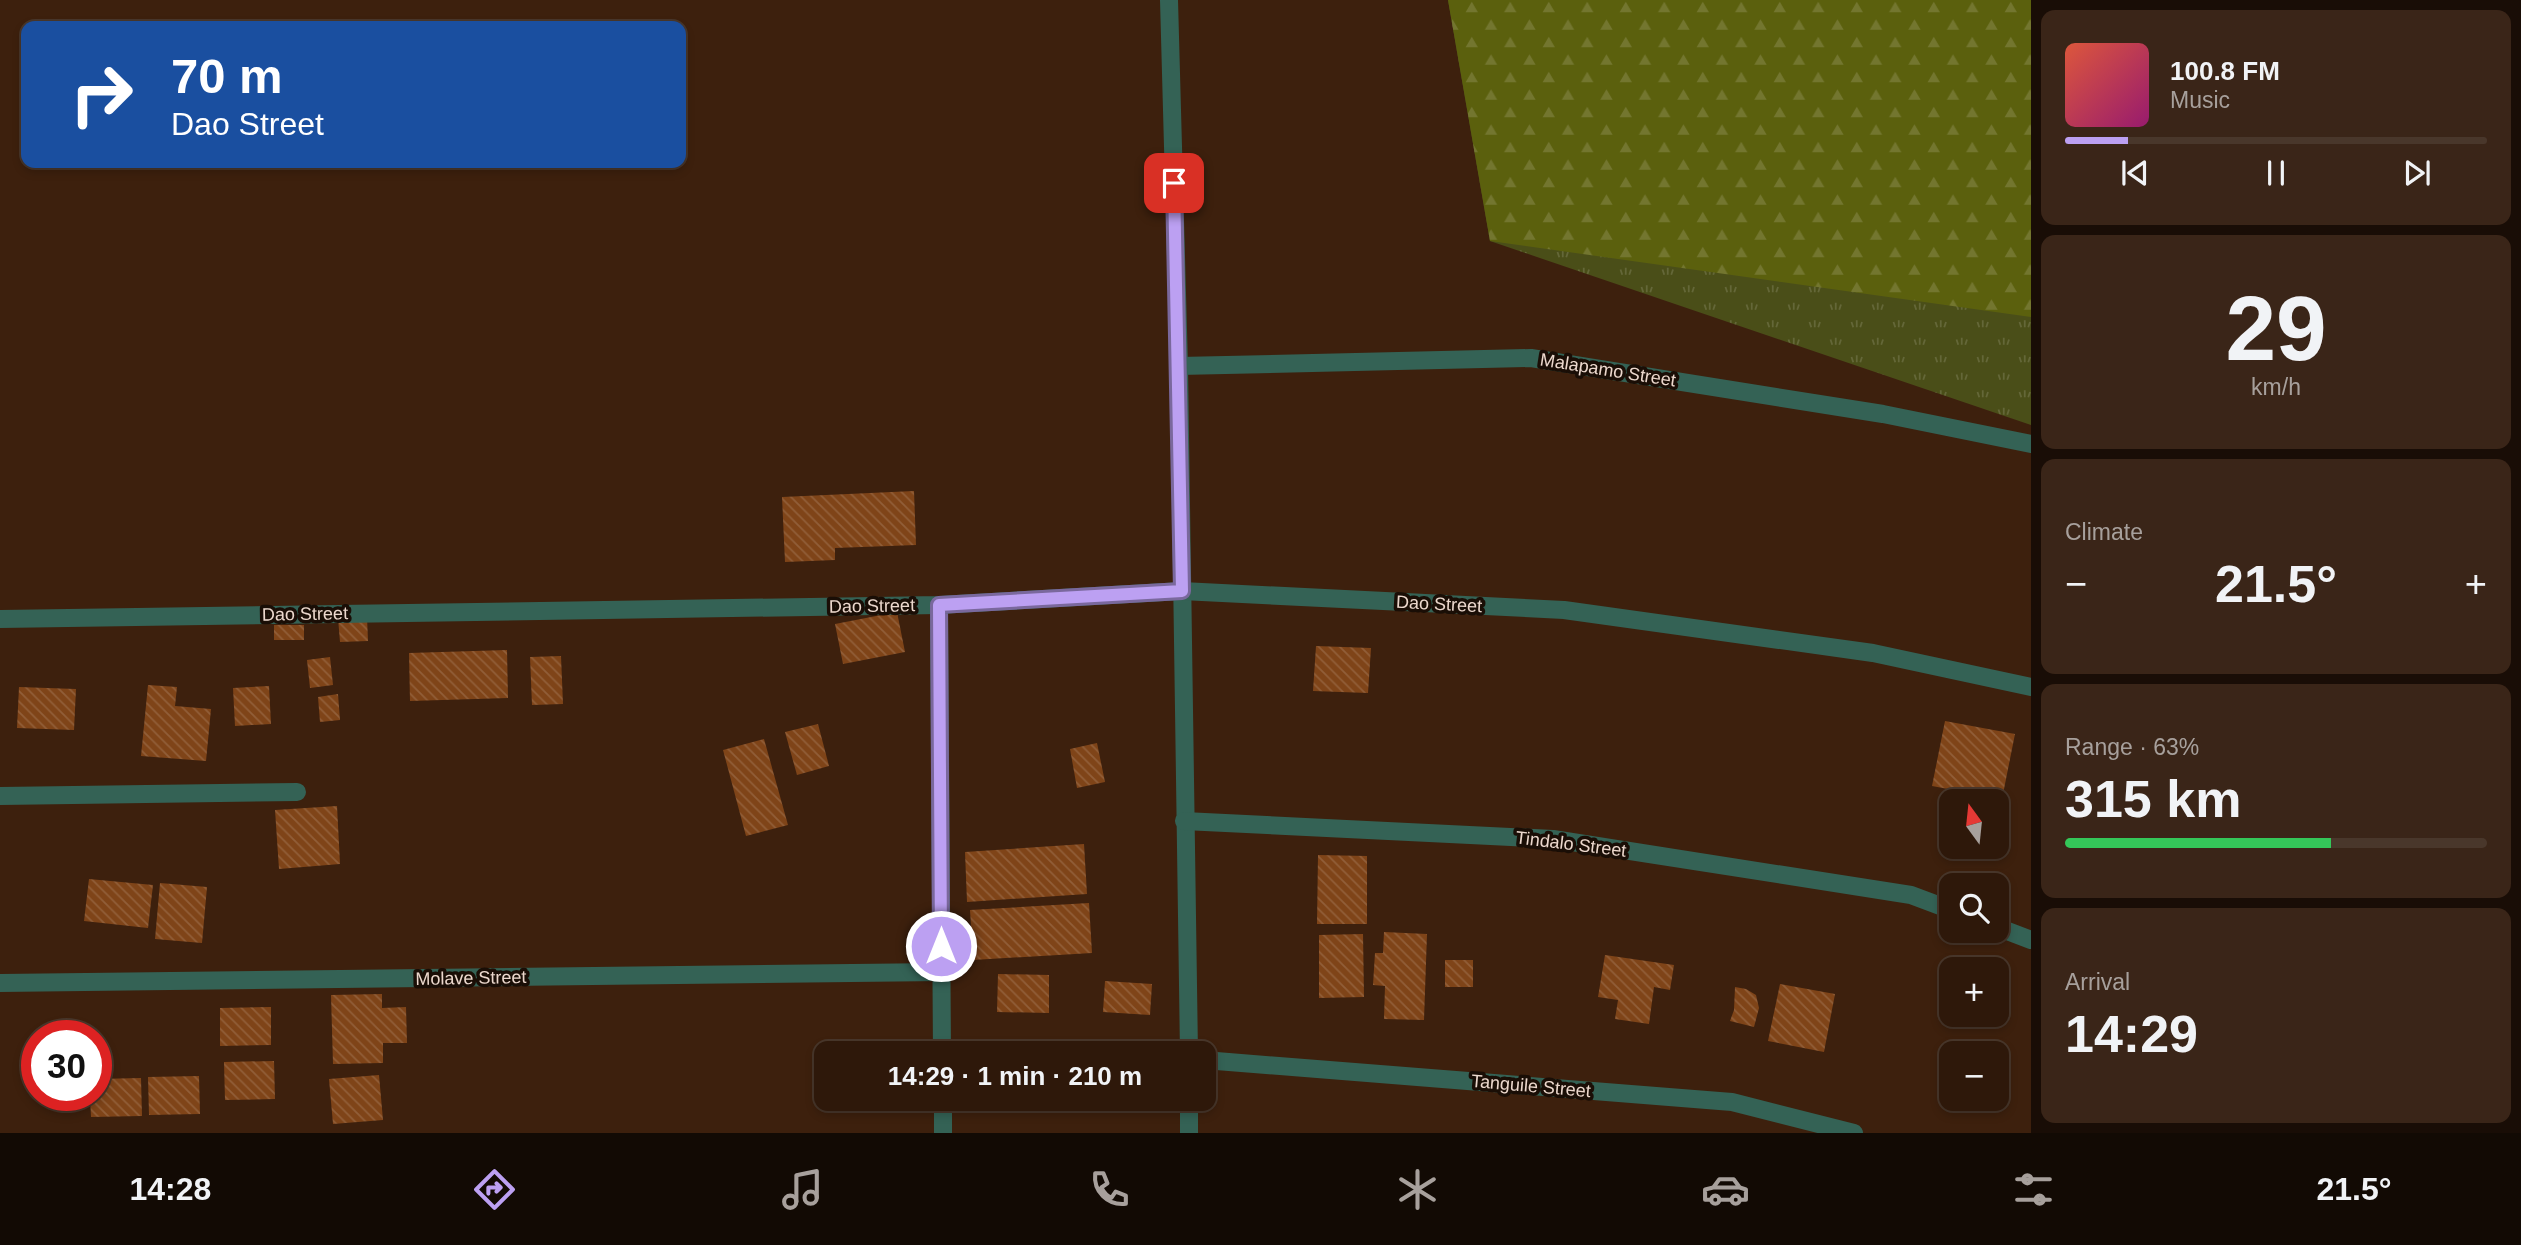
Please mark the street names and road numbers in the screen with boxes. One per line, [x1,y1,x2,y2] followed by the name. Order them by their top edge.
[1539,349,1677,391] street label: Malapamo Street
[1396,592,1482,616] street label: Dao Street
[829,595,915,617] street label: Dao Street
[262,603,348,625] street label: Dao Street
[1514,827,1628,861] street label: Tindalo Street
[415,967,527,989] street label: Molave Street
[1470,1071,1592,1101] street label: Tanguile Street

